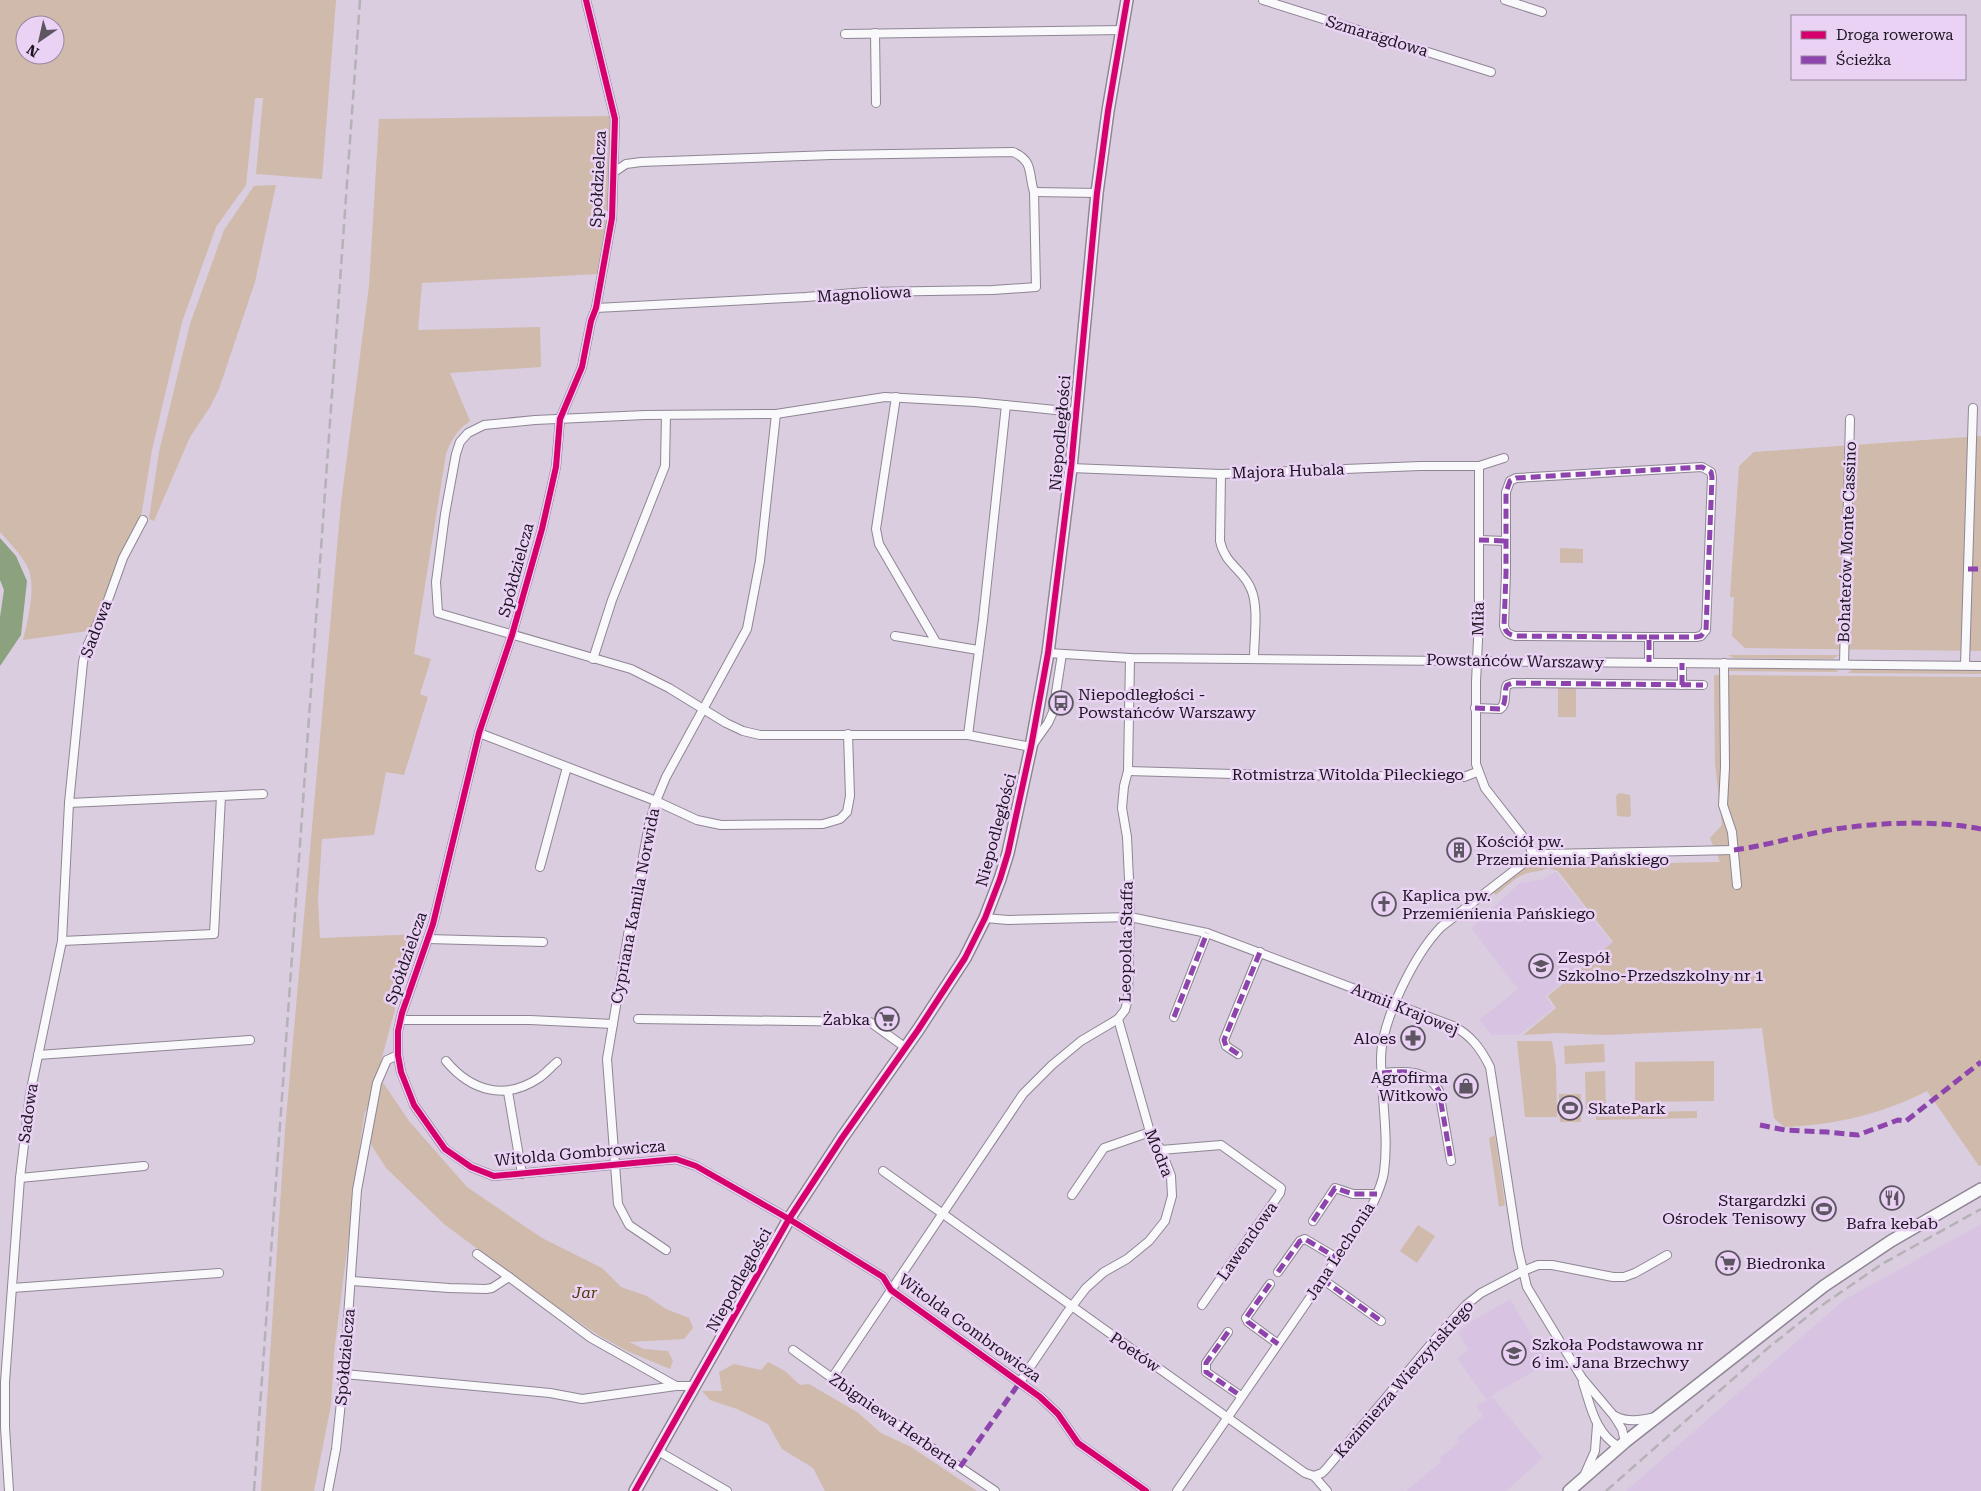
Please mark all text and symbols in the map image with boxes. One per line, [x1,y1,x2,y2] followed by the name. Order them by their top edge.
[1324,11,1431,61] street label: Szmaragdowa
[15,15,65,65] north arrow
[1791,15,1966,80] legend
[1836,26,1953,44] text: Droga rowerowa
[24,41,42,60] text: N
[1836,50,1891,69] text: Ścieżka
[586,130,610,228] street label: Spółdzielcza
[816,282,912,306] street label: Magnoliowa
[1045,374,1075,492] street label: Niepodległości
[1834,441,1860,643] street label: Bohaterów Monte Cassino
[1231,460,1345,482] street label: Majora Hubala
[494,520,538,619] street label: Spółdzielcza
[76,597,116,660] street label: Sadowa
[1468,601,1488,636] street label: Miła
[1426,650,1605,672] street label: Powstańców Warszawy
[1078,685,1257,722] place label: Niepodległości - Powstańców Warszawy
[1048,690,1074,716] bus stop icon: Niepodległości - Powstańców Warszawy
[1232,765,1464,784] street label: Rotmistrza Witolda Pileckiego
[972,771,1020,889] street label: Niepodległości
[607,806,663,1006] street label: Cypriana Kamila Norwida
[1476,832,1669,869] place label: Kościół pw. Przemienienia Pańskiego
[1446,837,1472,863] building icon: Kościół pw. Przemienienia Pańskiego
[1115,881,1137,1003] street label: Leopolda Staffa
[1402,886,1595,923] place label: Kaplica pw. Przemienienia Pańskiego
[1371,891,1397,917] church icon: Kaplica pw. Przemienienia Pańskiego
[381,909,431,1007] street label: Spółdzielcza
[1558,948,1764,985] place label: Zespół Szkolno-Przedszkolny nr 1
[1528,953,1554,979] school or university icon: Zespół Szkolno-Przedszkolny nr 1
[1349,979,1461,1039] street label: Armii Krajowej
[874,1006,900,1032] supermarket icon: Żabka
[823,1010,870,1029] place label: Żabka
[1400,1025,1426,1051] pharmacy icon: Aloes
[1353,1029,1396,1048] place label: Aloes
[1371,1068,1448,1105] place label: Agrofirma Witkowo
[1453,1073,1479,1099] shop icon: Agrofirma Witkowo
[14,1082,42,1144] street label: Sadowa
[1557,1095,1583,1121] sports icon: SkatePark
[1588,1099,1666,1118] place label: SkatePark
[1141,1126,1177,1180] street label: Modra
[494,1136,667,1170] street label: Witolda Gombrowicza
[1879,1185,1905,1211] restaurant icon: Bafra kebab
[1662,1191,1807,1228] place label: Stargardzki Ośrodek Tenisowy
[1811,1196,1837,1222] sports icon: Stargardzki Ośrodek Tenisowy
[1213,1198,1281,1284] street label: Lawendowa
[1301,1198,1379,1303] street label: Jana Lechonia
[1846,1214,1938,1233] place label: Bafra kebab
[702,1224,776,1336] street label: Niepodległości
[1715,1250,1741,1276] supermarket icon: Biedronka
[1746,1254,1826,1273] place label: Biedronka
[895,1270,1045,1386] street label: Witolda Gombrowicza
[571,1283,598,1302] park label: Jar
[1331,1296,1478,1462] street label: Kazimierza Wierzyńskiego
[331,1308,359,1406] street label: Spółdzielcza
[1106,1328,1164,1377] street label: Poetów
[1532,1335,1704,1372] place label: Szkoła Podstawowa nr 6 im. Jana Brzechwy
[1501,1340,1527,1366] school or university icon: Szkoła Podstawowa nr 6 im. Jana Brzechwy
[826,1369,962,1473] street label: Zbigniewa Herberta

